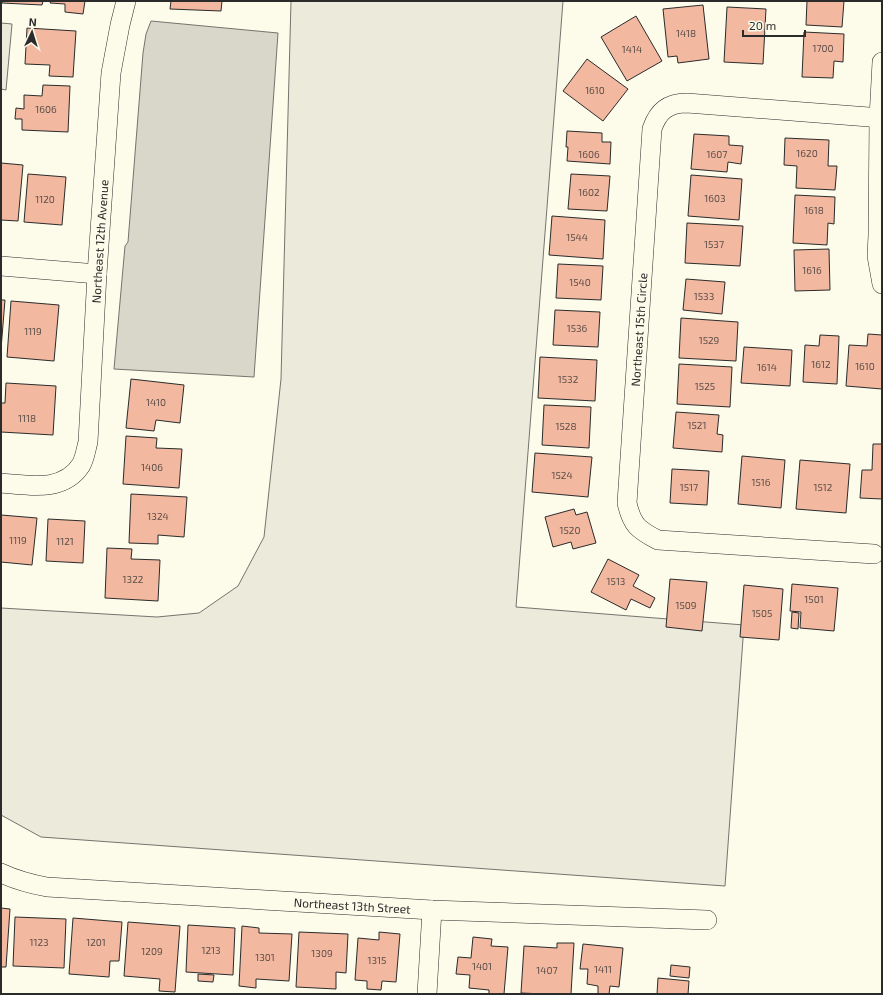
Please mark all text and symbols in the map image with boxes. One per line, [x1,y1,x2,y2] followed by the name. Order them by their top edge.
[12,12,52,52] north arrow
[743,12,805,38] scale bar
[28,15,37,28] text: N
[749,18,776,32] text: 20 m
[676,27,696,39] house number: 1418
[812,42,834,54] house number: 1700
[622,43,642,55] house number: 1414
[585,84,605,96] house number: 1610
[35,103,57,115] house number: 1606
[796,147,818,159] house number: 1620
[578,148,600,160] house number: 1606
[707,148,727,160] house number: 1607
[88,179,111,304] street label: Northeast 12th Avenue
[578,186,600,198] house number: 1602
[704,192,726,204] house number: 1603
[35,193,55,205] house number: 1120
[804,204,824,216] house number: 1618
[566,231,588,243] house number: 1544
[704,238,724,250] house number: 1537
[802,264,822,276] house number: 1616
[628,272,649,387] street label: Northeast 15th Circle
[569,276,591,288] house number: 1540
[694,290,714,302] house number: 1533
[567,322,588,334] house number: 1536
[24,325,42,337] house number: 1119
[699,334,720,346] house number: 1529
[811,358,831,370] house number: 1612
[855,360,875,372] house number: 1610
[757,361,777,373] house number: 1614
[558,373,579,385] house number: 1532
[695,380,715,392] house number: 1525
[146,396,166,408] house number: 1410
[18,412,36,424] house number: 1118
[688,419,706,431] house number: 1521
[555,420,577,432] house number: 1528
[141,461,163,473] house number: 1406
[551,469,573,481] house number: 1524
[751,476,771,488] house number: 1516
[680,481,698,493] house number: 1517
[814,481,833,493] house number: 1512
[147,510,169,522] house number: 1324
[560,524,581,536] house number: 1520
[9,534,27,546] house number: 1119
[56,535,74,547] house number: 1121
[123,573,144,585] house number: 1322
[607,575,625,587] house number: 1513
[804,593,824,605] house number: 1501
[675,599,697,611] house number: 1509
[752,607,772,619] house number: 1505
[293,895,412,916] street label: Northeast 13th Street
[29,936,49,948] house number: 1123
[86,936,106,948] house number: 1201
[201,944,221,956] house number: 1213
[141,945,163,957] house number: 1209
[311,947,333,959] house number: 1309
[255,951,275,963] house number: 1301
[368,954,386,966] house number: 1315
[472,960,492,972] house number: 1401
[594,963,612,975] house number: 1411
[536,964,558,976] house number: 1407

